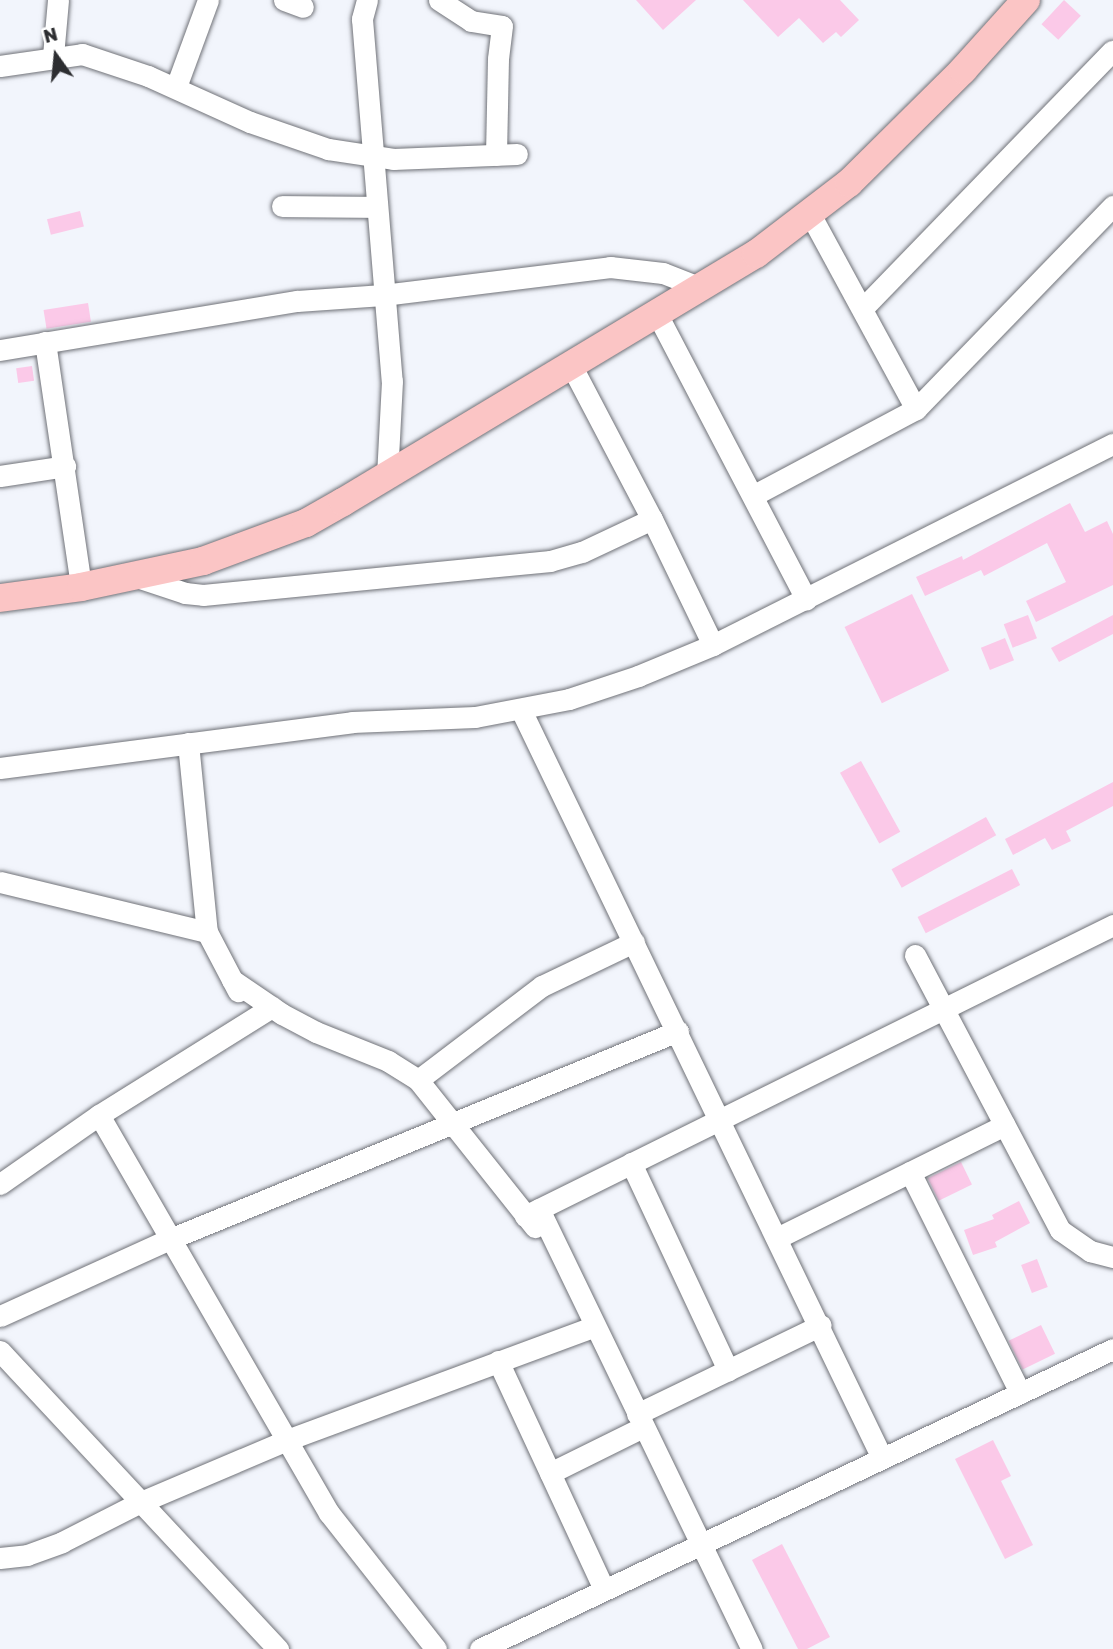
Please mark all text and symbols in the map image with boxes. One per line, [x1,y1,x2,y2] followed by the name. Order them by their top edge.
[21,21,91,91] north arrow
[41,22,60,48] text: N

